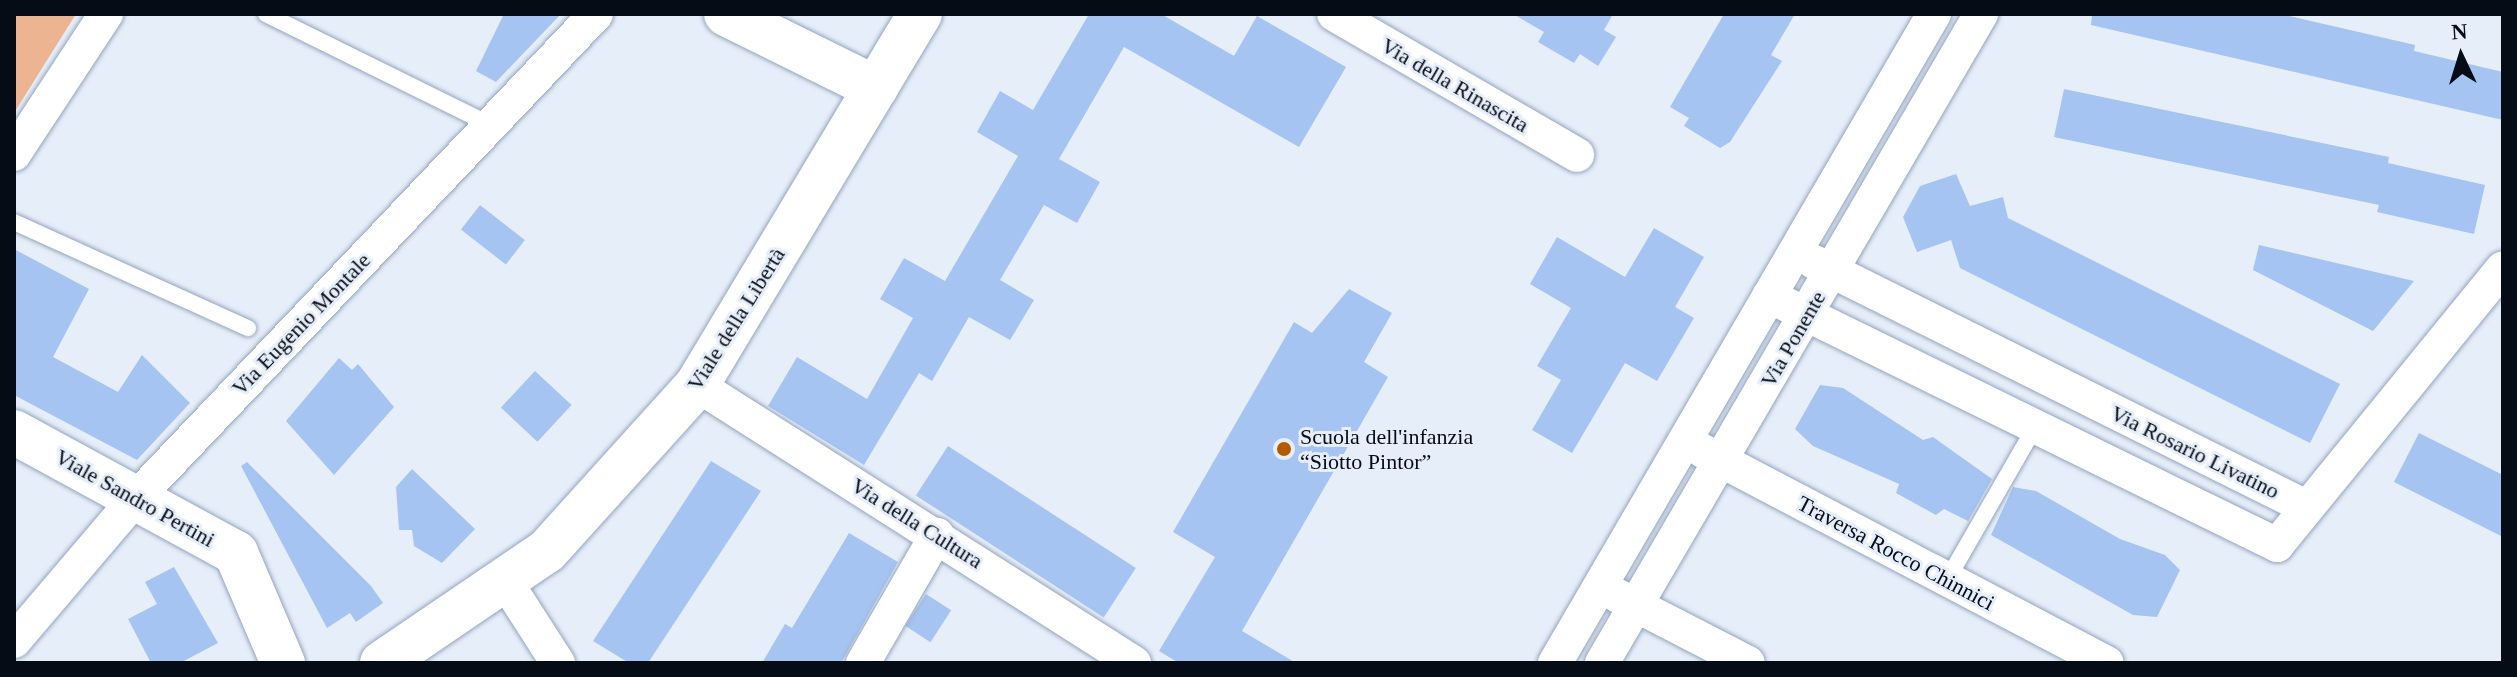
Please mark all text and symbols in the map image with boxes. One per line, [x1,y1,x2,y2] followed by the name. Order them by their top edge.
[2421,16,2501,96] north arrow
[2450,19,2468,45] text: N
[1376,32,1534,138] street label: Via della Rinascita
[681,243,791,395] street label: Viale della Libertà
[226,247,376,401] street label: Via Eugenio Montale
[1755,286,1831,392] street label: Via Ponente
[2106,400,2284,504] street label: Via Rosario Livatino
[1300,423,1473,474] place label: Scuola dell'infanzia “Siotto Pintor”
[1275,440,1293,458] marker: Scuola dell'infanzia “Siotto Pintor”
[51,443,219,553] street label: Viale Sandro Pertini
[846,472,988,574] street label: Via della Cultura
[1793,490,1999,616] street label: Traversa Rocco Chinnici

